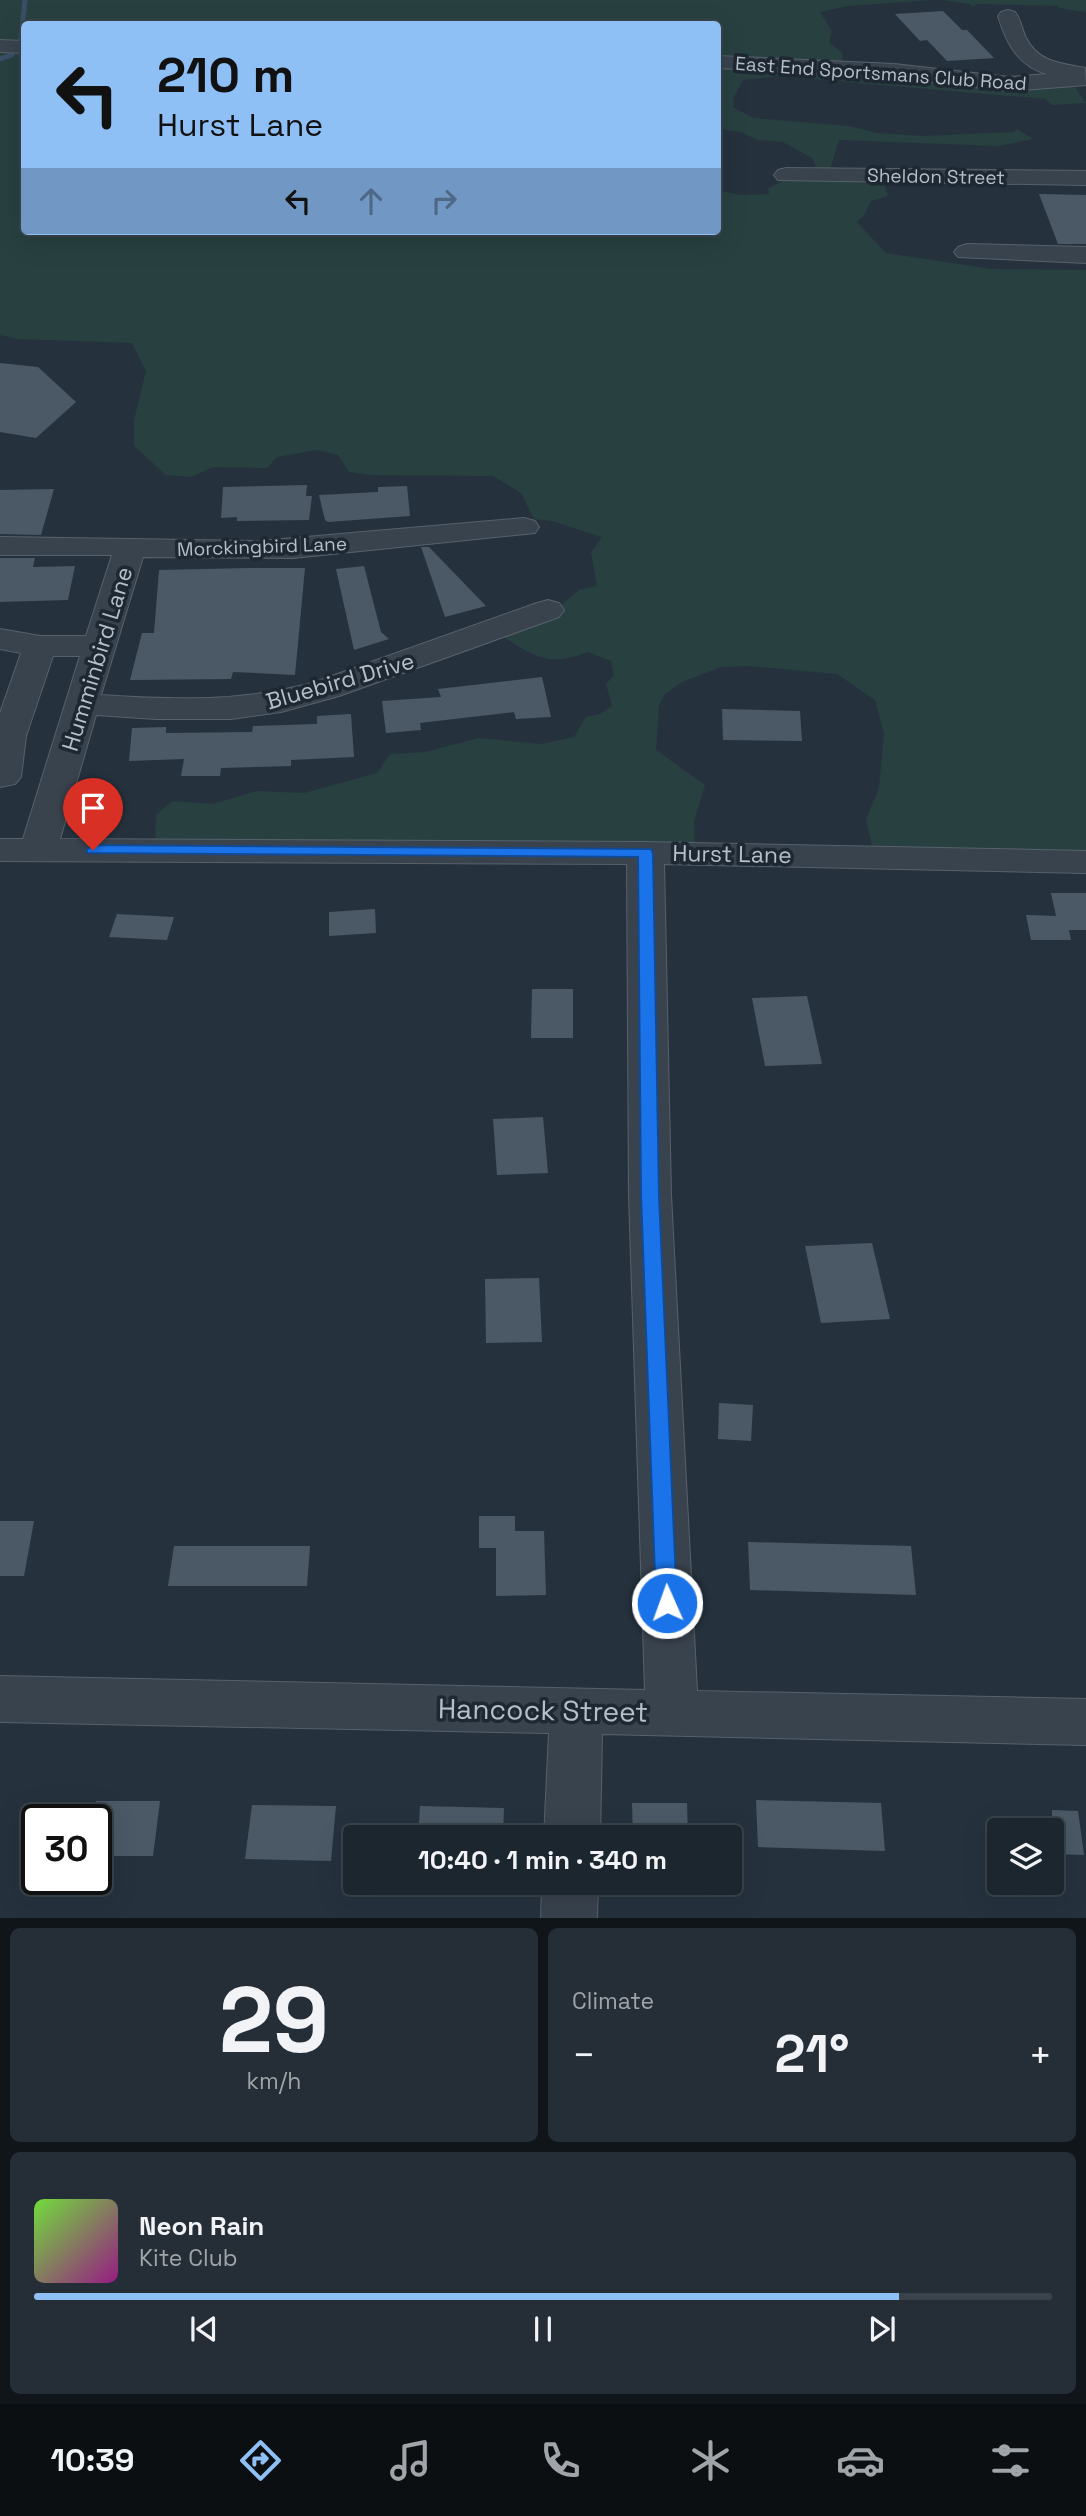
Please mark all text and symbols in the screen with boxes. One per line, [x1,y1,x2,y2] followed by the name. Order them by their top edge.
[157,44,294,106] text: 210 m
[42,49,133,140] icon: left
[734,51,1027,96] street label: East End Sportsmans Club Road
[157,105,323,145] text: Hurst Lane
[867,163,1005,190] street label: Sheldon Street
[279,182,317,220] icon: left
[352,182,390,220] icon: ahead
[425,182,463,220] icon: right
[177,531,347,562] street label: Morckingbird Lane
[55,563,139,755] street label: Humminbird Lane
[262,645,418,717] street label: Bluebird Drive
[63,778,123,850] pin
[74,789,112,827] icon: arrive
[672,838,792,870] street label: Hurst Lane
[630,1566,704,1640] position arrow
[438,1690,648,1730] street label: Hancock Street
[21,1804,112,1895] speed limit sign: 30
[987,1818,1064,1895] map controls
[987,1818,1064,1895] button: layers
[418,1843,667,1877] text: 10:40 · 1 min · 340 m
[219,1962,329,2079] text: 29
[572,1986,654,2016] text: Climate
[775,2021,849,2087] text: 21°
[572,2031,596,2079] text: −
[1028,2031,1052,2079] text: +
[247,2066,301,2096] text: km/h
[139,2209,264,2243] text: Neon Rain
[139,2243,238,2273] text: Kite Club
[185,2310,223,2348] icon: previous
[524,2310,562,2348] icon: pause
[863,2310,901,2348] icon: next
[236,2436,285,2485] icon: directions
[386,2436,435,2485] icon: music
[536,2436,585,2485] icon: phone
[686,2436,735,2485] icon: climate
[836,2436,885,2485] icon: car
[986,2436,1035,2485] icon: filters
[51,2440,135,2480] text: 10:39

